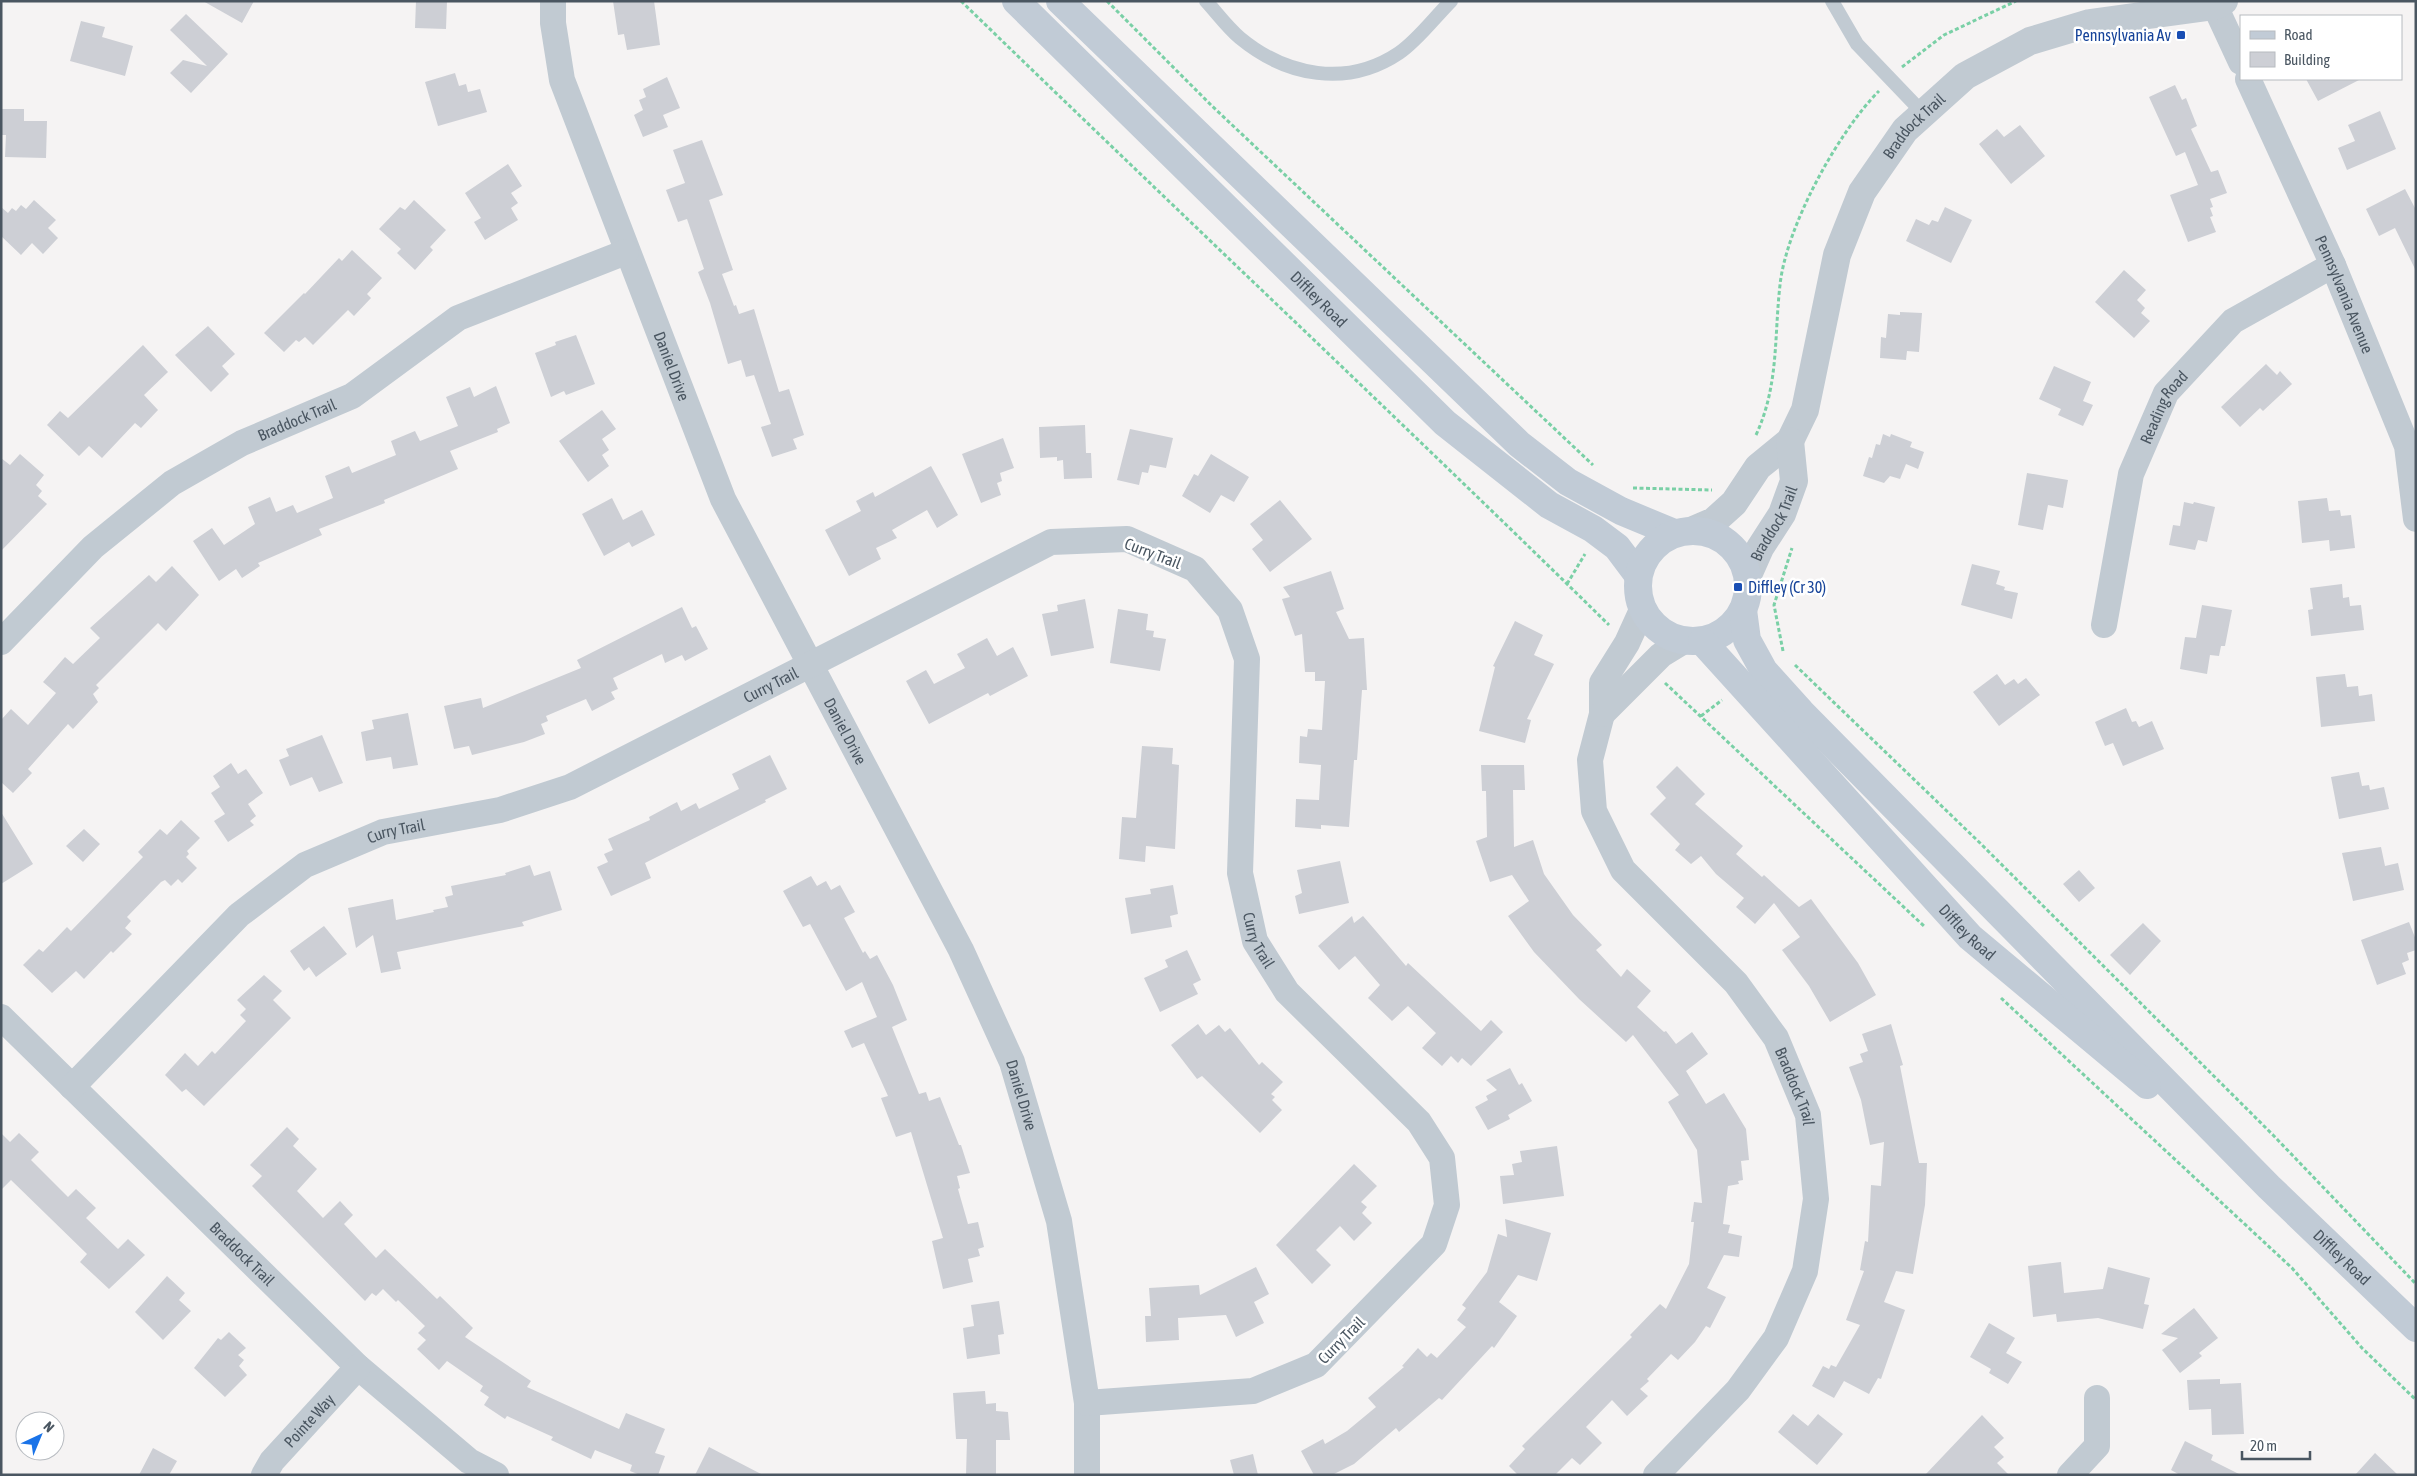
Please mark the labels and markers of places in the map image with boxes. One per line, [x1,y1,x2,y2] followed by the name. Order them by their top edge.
[2075,26,2171,45] place label: Pennsylvania Av
[2175,29,2187,41] marker: Pennsylvania Av
[1748,578,1826,597] place label: Diffley (Cr 30)
[1732,581,1744,593] marker: Diffley (Cr 30)

